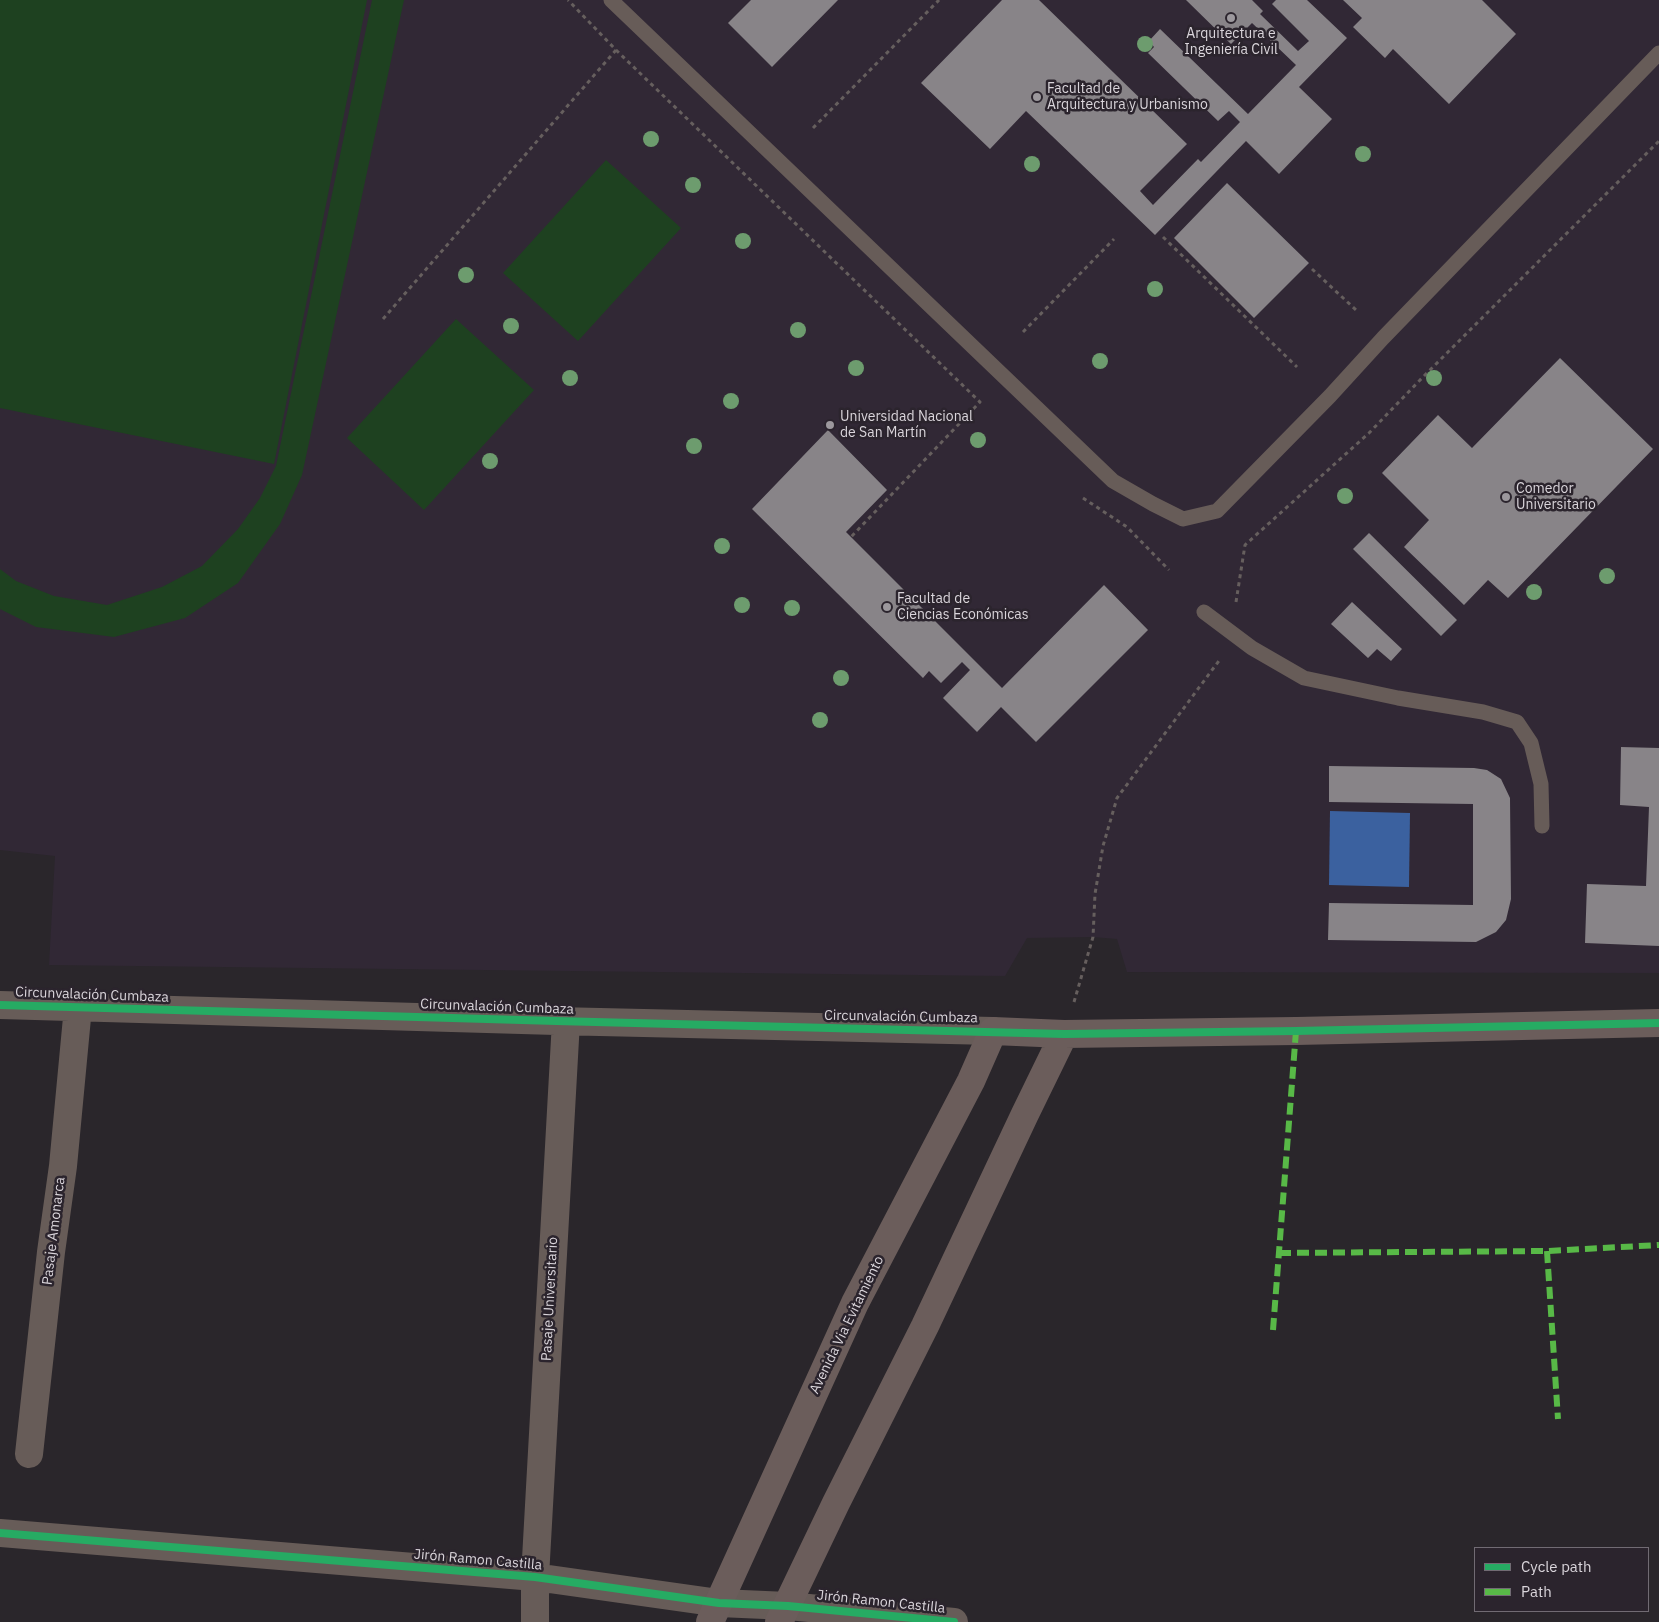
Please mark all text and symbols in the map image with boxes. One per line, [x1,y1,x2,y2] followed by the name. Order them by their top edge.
[1225,12,1237,24] marker: Arquitectura e Ingeniería Civil
[1184,26,1278,58] place label: Arquitectura e Ingeniería Civil
[1047,81,1208,114] place label: Facultad de Arquitectura y Urbanismo
[1031,91,1043,103] marker: Facultad de Arquitectura y Urbanismo
[840,409,973,442] place label: Universidad Nacional de San Martín
[824,419,836,431] marker: Universidad Nacional de San Martín
[1516,481,1596,514] place label: Comedor Universitario
[1500,491,1512,503] marker: Comedor Universitario
[897,591,1029,624] place label: Facultad de Ciencias Económicas
[881,601,893,613] marker: Facultad de Ciencias Económicas
[15,984,169,1006] street label: Circunvalación Cumbaza
[420,996,574,1018] street label: Circunvalación Cumbaza
[824,1007,978,1027] street label: Circunvalación Cumbaza
[39,1176,69,1286] street label: Pasaje Amonarca
[538,1236,562,1362] street label: Pasaje Universitario
[806,1253,888,1397] street label: Avenida Via Evitamiento
[413,1546,543,1574] street label: Jirón Ramon Castilla
[1474,1547,1649,1612] legend
[1521,1557,1592,1576] text: Cycle path
[1521,1582,1552,1601] text: Path
[816,1587,946,1617] street label: Jirón Ramon Castilla

